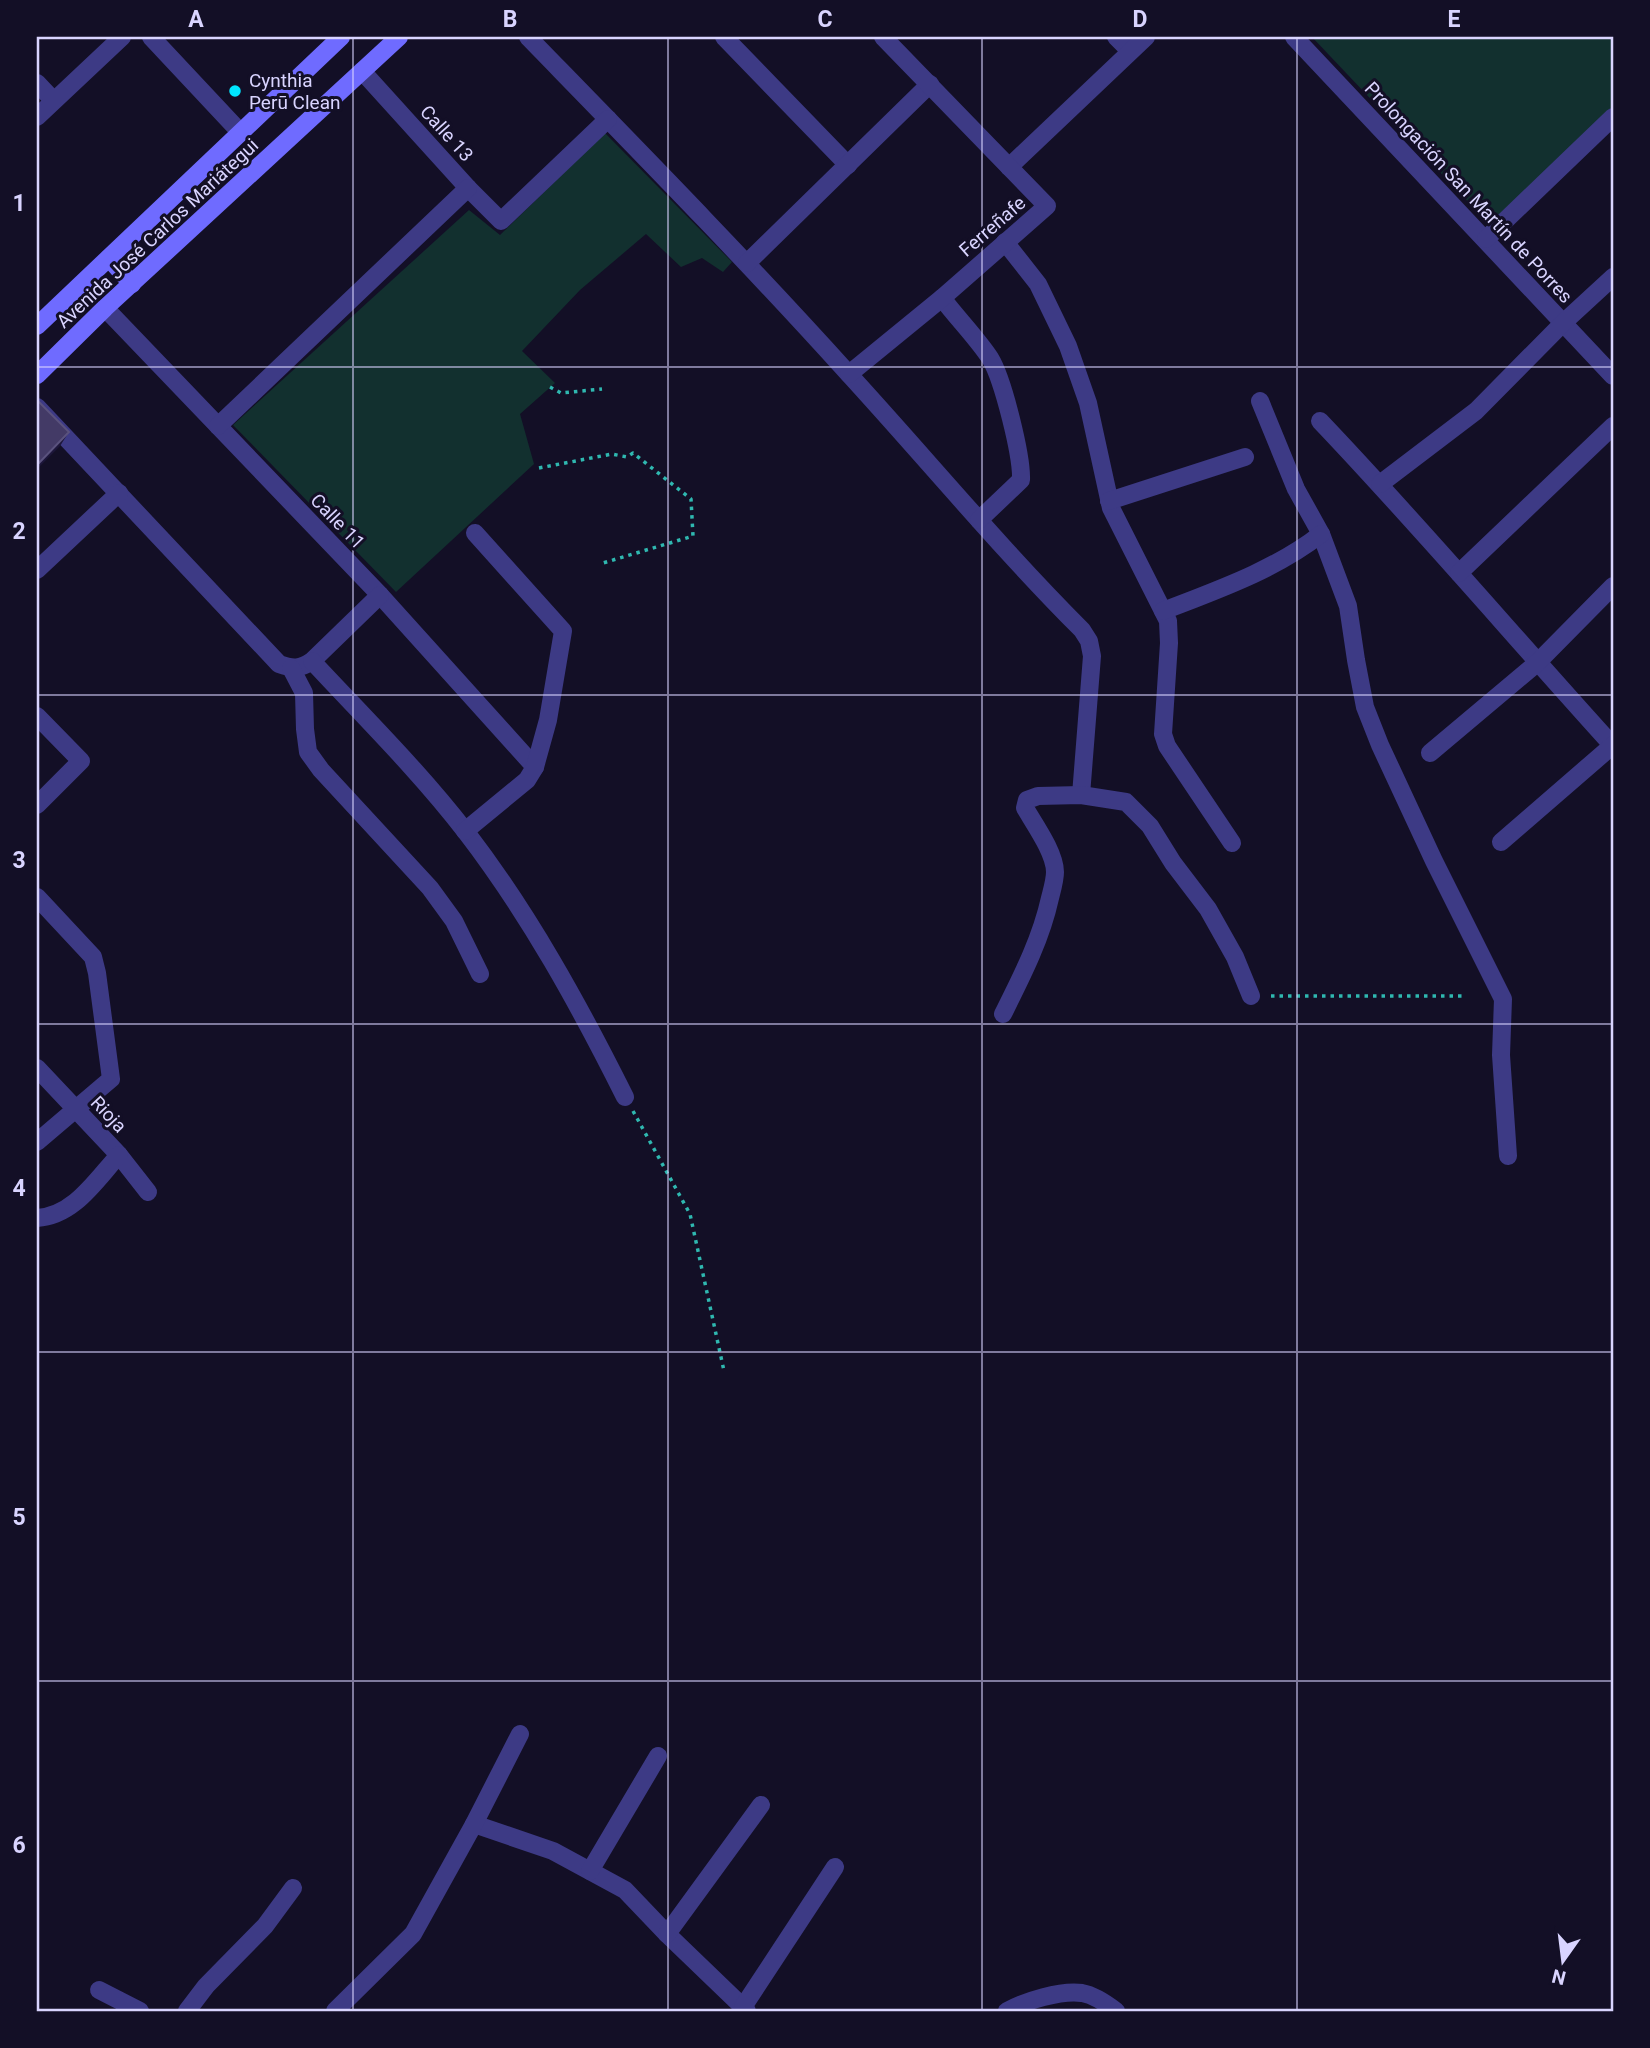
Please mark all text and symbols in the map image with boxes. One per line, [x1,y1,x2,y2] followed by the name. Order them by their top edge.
[188,6,204,33] text: A
[503,6,517,33] text: B
[817,6,833,33] text: C
[1133,6,1147,33] text: D
[1448,6,1461,33] text: E
[249,69,340,114] place label: Cynthia Perū Clean
[1360,77,1577,308] street label: Prolongación San Martín de Porres
[227,83,243,99] marker: Cynthia Perū Clean
[415,100,478,166] street label: Calle 13
[52,134,263,333] street label: Avenida José Carlos Mariátegui
[12,190,26,217] text: 1
[954,191,1030,261] street label: Ferreñafe
[306,489,370,554] street label: Calle 11
[12,518,26,545] text: 2
[12,847,26,874] text: 3
[86,1091,131,1138] street label: Rioja
[12,1175,26,1202] text: 4
[12,1504,26,1531] text: 5
[12,1832,26,1859] text: 6
[1528,1926,1598,1996] north arrow
[1550,1964,1568,1990] text: N

